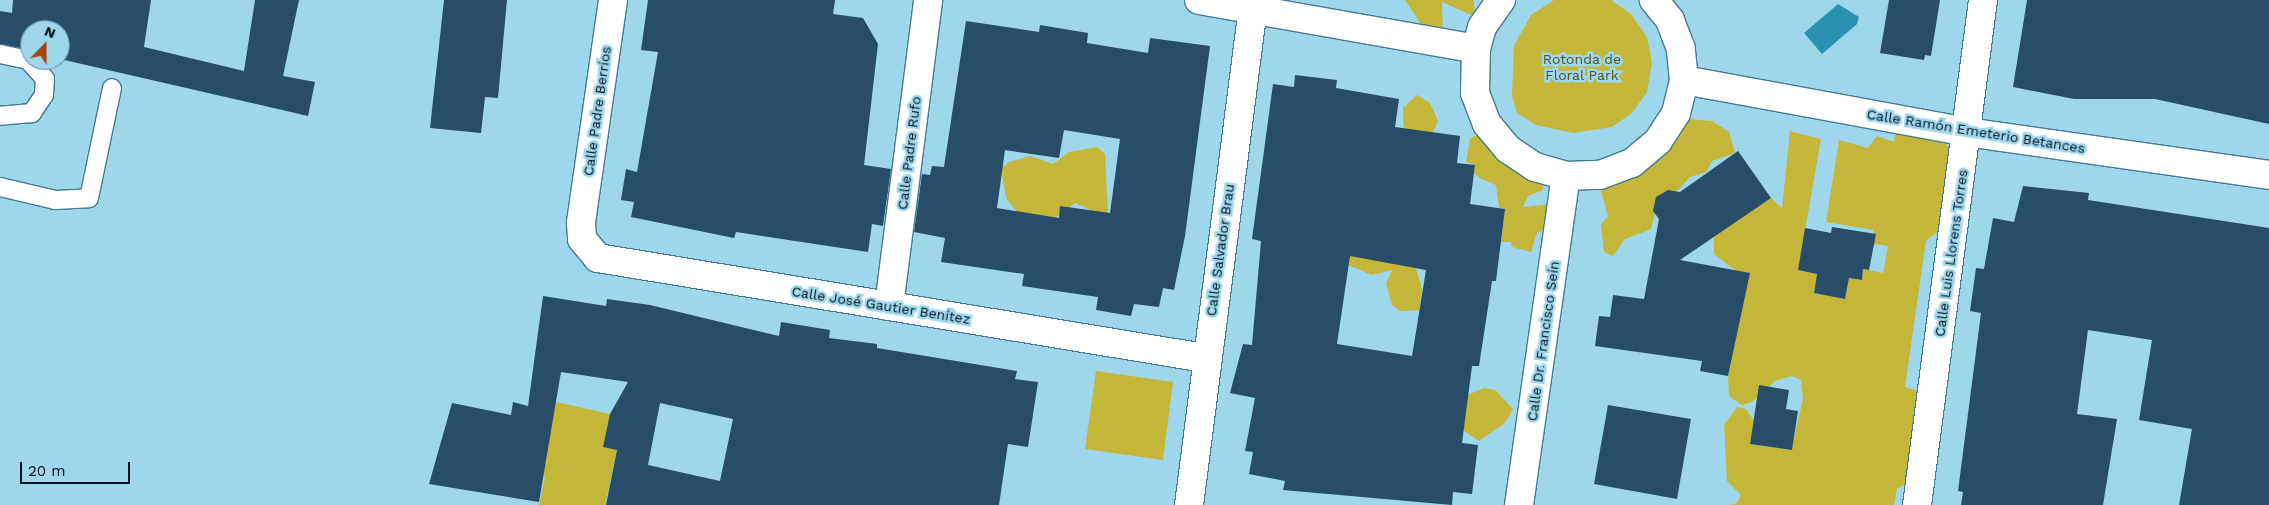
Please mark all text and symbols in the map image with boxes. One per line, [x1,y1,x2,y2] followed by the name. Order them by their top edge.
[20,20,70,70] north arrow
[42,23,58,41] text: N
[580,45,614,177] street label: Calle Padre Berríos
[1543,51,1621,84] park label: Rotonda de Floral Park
[894,95,924,211] street label: Calle Padre Rufo
[1866,105,2086,157] street label: Calle Ramón Emeterio Betances
[1931,168,1971,338] street label: Calle Luis Llorens Torres
[1202,183,1238,317] street label: Calle Salvador Brau
[1523,260,1563,422] street label: Calle Dr. Francisco Seín
[790,283,972,327] street label: Calle José Gautier Benítez
[22,452,132,484] scale bar
[28,462,66,480] text: 20 m

